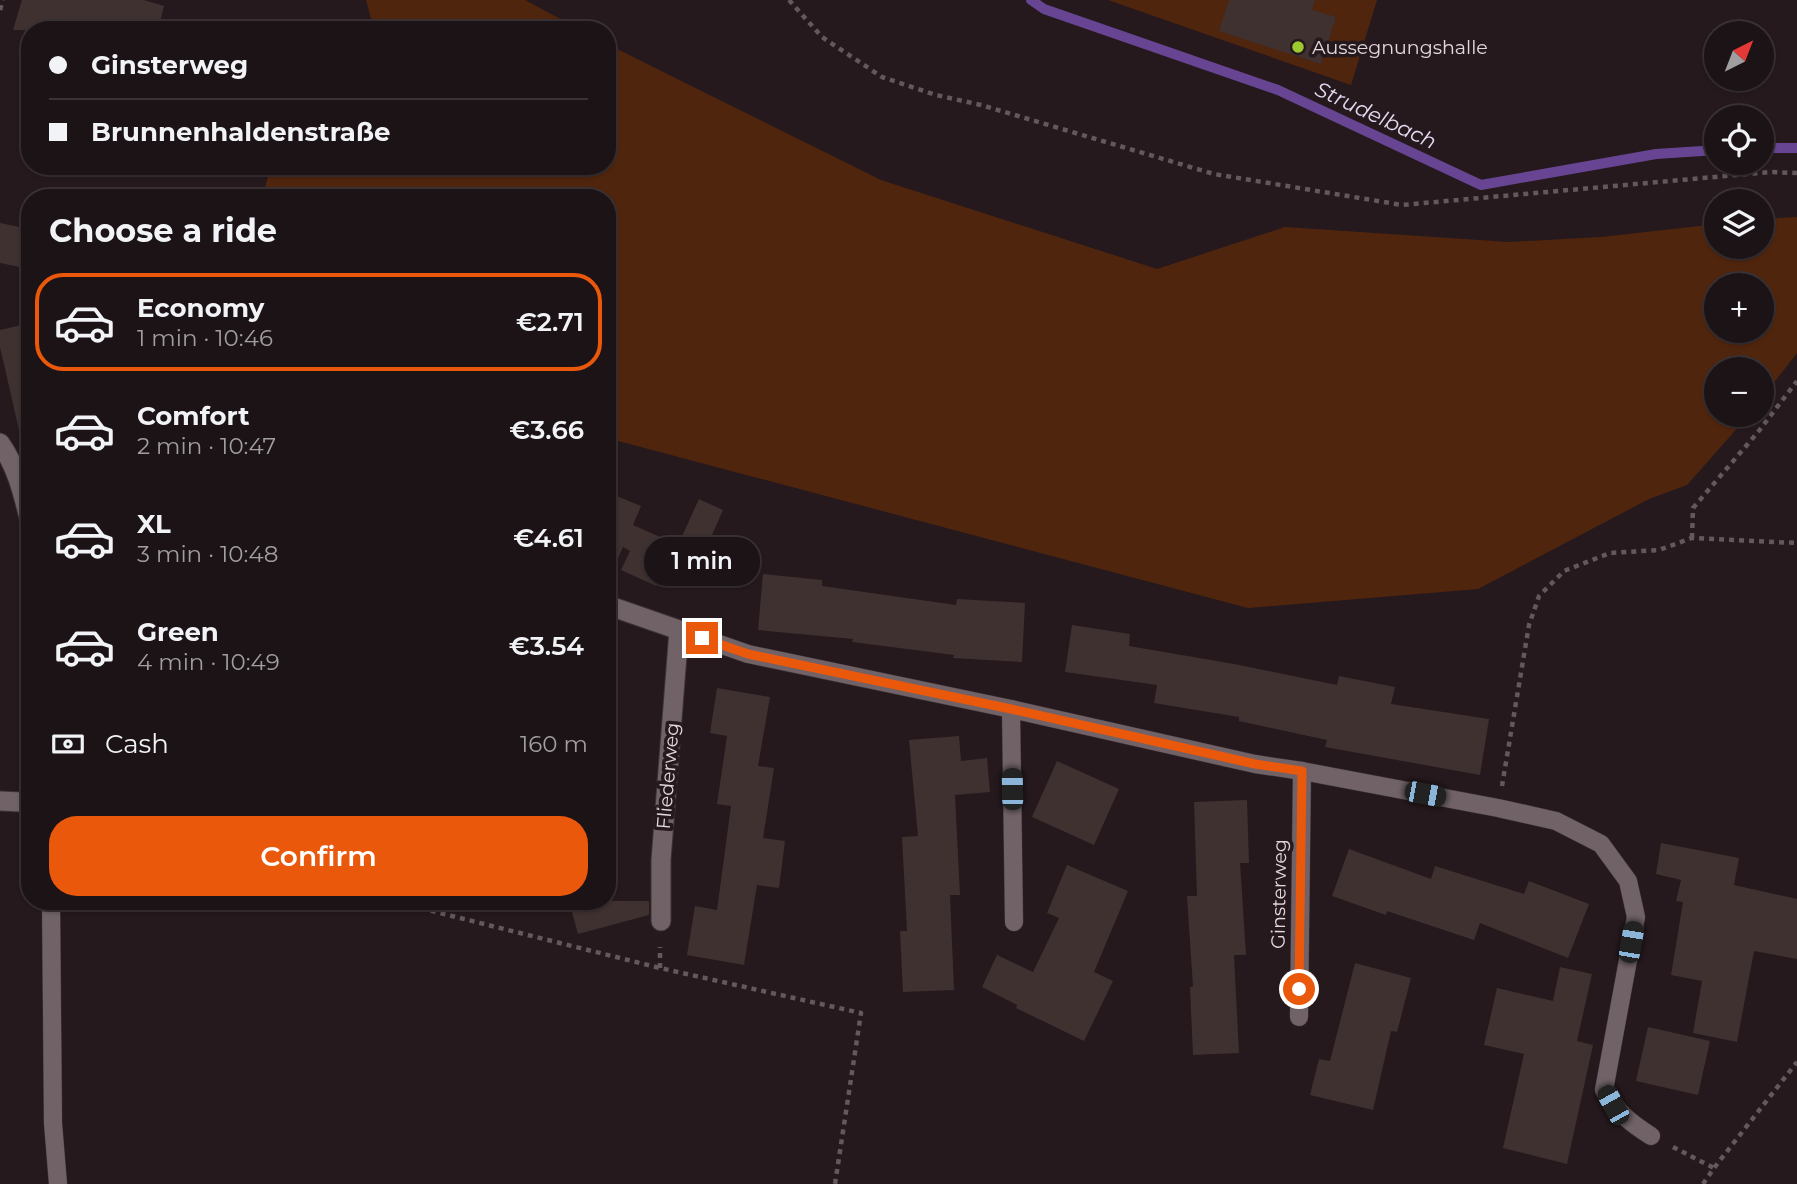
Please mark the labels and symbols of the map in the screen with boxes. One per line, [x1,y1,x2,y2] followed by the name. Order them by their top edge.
[1704,21,1774,91] north arrow
[1312,36,1488,59] place label: Aussegnungshalle
[1290,39,1306,55] marker: Aussegnungshalle
[1311,76,1441,154] water label: Strudelbach
[644,536,760,586] callout: 1 min
[686,622,718,654] route end
[652,722,684,830] street label: Fliederweg
[1002,768,1023,810] car
[1403,780,1448,808] car
[1267,839,1291,949] street label: Ginsterweg
[1618,919,1645,965] car
[1283,973,1315,1005] route start
[1594,1082,1633,1128] car

